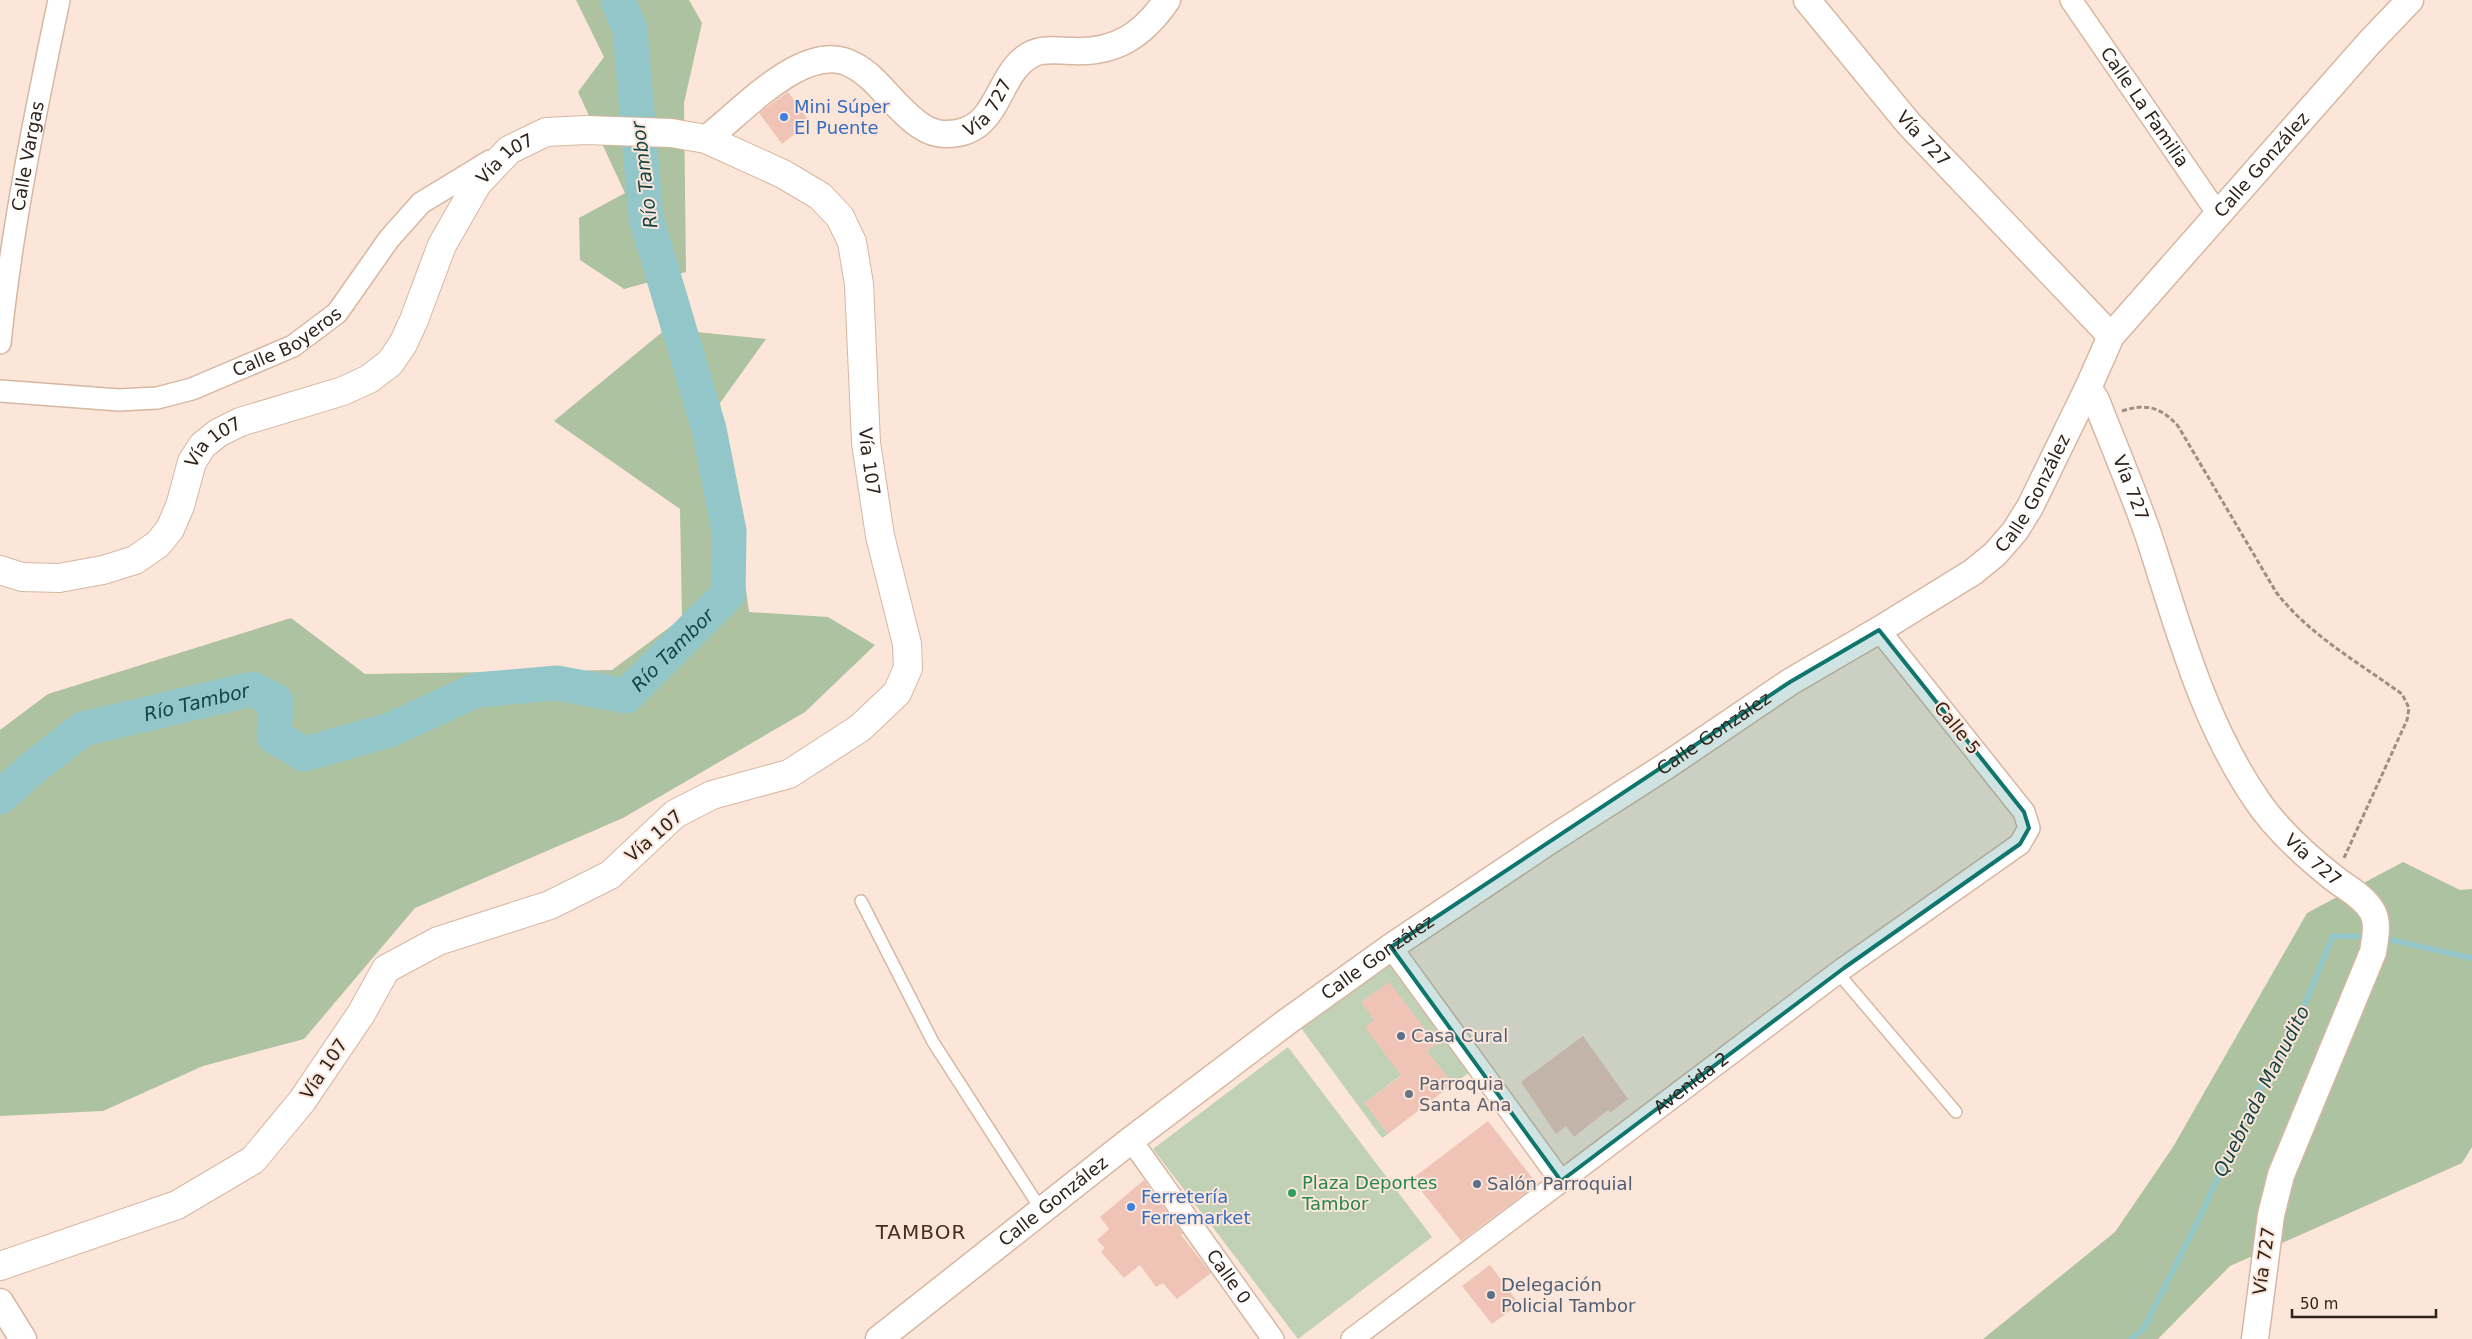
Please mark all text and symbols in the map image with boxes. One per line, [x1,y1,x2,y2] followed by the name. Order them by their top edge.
[2097,43,2193,171] street label: Calle La Familia
[960,75,1016,141] street label: Vía 727
[794,96,890,138] place label: Mini Súper El Puente
[7,99,48,213] street label: Calle Vargas
[1893,106,1955,170] street label: Vía 727
[2210,108,2313,221] street label: Calle González
[778,111,790,123] marker: Mini Súper El Puente
[626,119,661,230] water label: Río Tambor
[472,129,537,188] street label: Vía 107
[229,302,346,381] street label: Calle Boyeros
[180,412,244,471] street label: Vía 107
[855,427,885,497] street label: Vía 107
[1990,430,2074,556] street label: Calle González
[2109,452,2153,523] street label: Vía 727
[627,603,719,695] water label: Río Tambor
[142,679,252,725] water label: Río Tambor
[1653,687,1774,779] street label: Calle González
[1930,697,1985,758] street label: Calle 5
[621,805,686,866] street label: Vía 107
[2280,829,2346,890] street label: Vía 727
[1317,910,1438,1004] street label: Calle González
[2208,1002,2314,1180] water label: Quebrada Manudito
[1411,1025,1508,1046] place label: Casa Cural
[1395,1030,1407,1042] marker: Casa Cural
[296,1034,351,1103] street label: Vía 107
[1649,1048,1733,1118] street label: Avenida 2
[1419,1073,1511,1115] place label: Parroquia Santa Ana
[1403,1088,1415,1100] marker: Parroquia Santa Ana
[994,1152,1112,1250] street label: Calle González
[1301,1172,1437,1214] place label: Plaza Deportes Tambor
[1487,1173,1633,1194] place label: Salón Parroquial
[1471,1178,1483,1190] marker: Salón Parroquial
[1141,1186,1251,1228] place label: Ferretería Ferremarket
[1286,1187,1298,1199] marker: Plaza Deportes Tambor
[1125,1201,1137,1213] marker: Ferretería Ferremarket
[875,1220,966,1244] district label: TAMBOR
[2248,1226,2279,1296] street label: Vía 727
[1202,1245,1256,1308] street label: Calle 0
[1501,1274,1636,1316] place label: Delegación Policial Tambor
[2292,1286,2436,1318] scale bar
[1485,1289,1497,1301] marker: Delegación Policial Tambor
[2300,1295,2338,1313] text: 50 m

